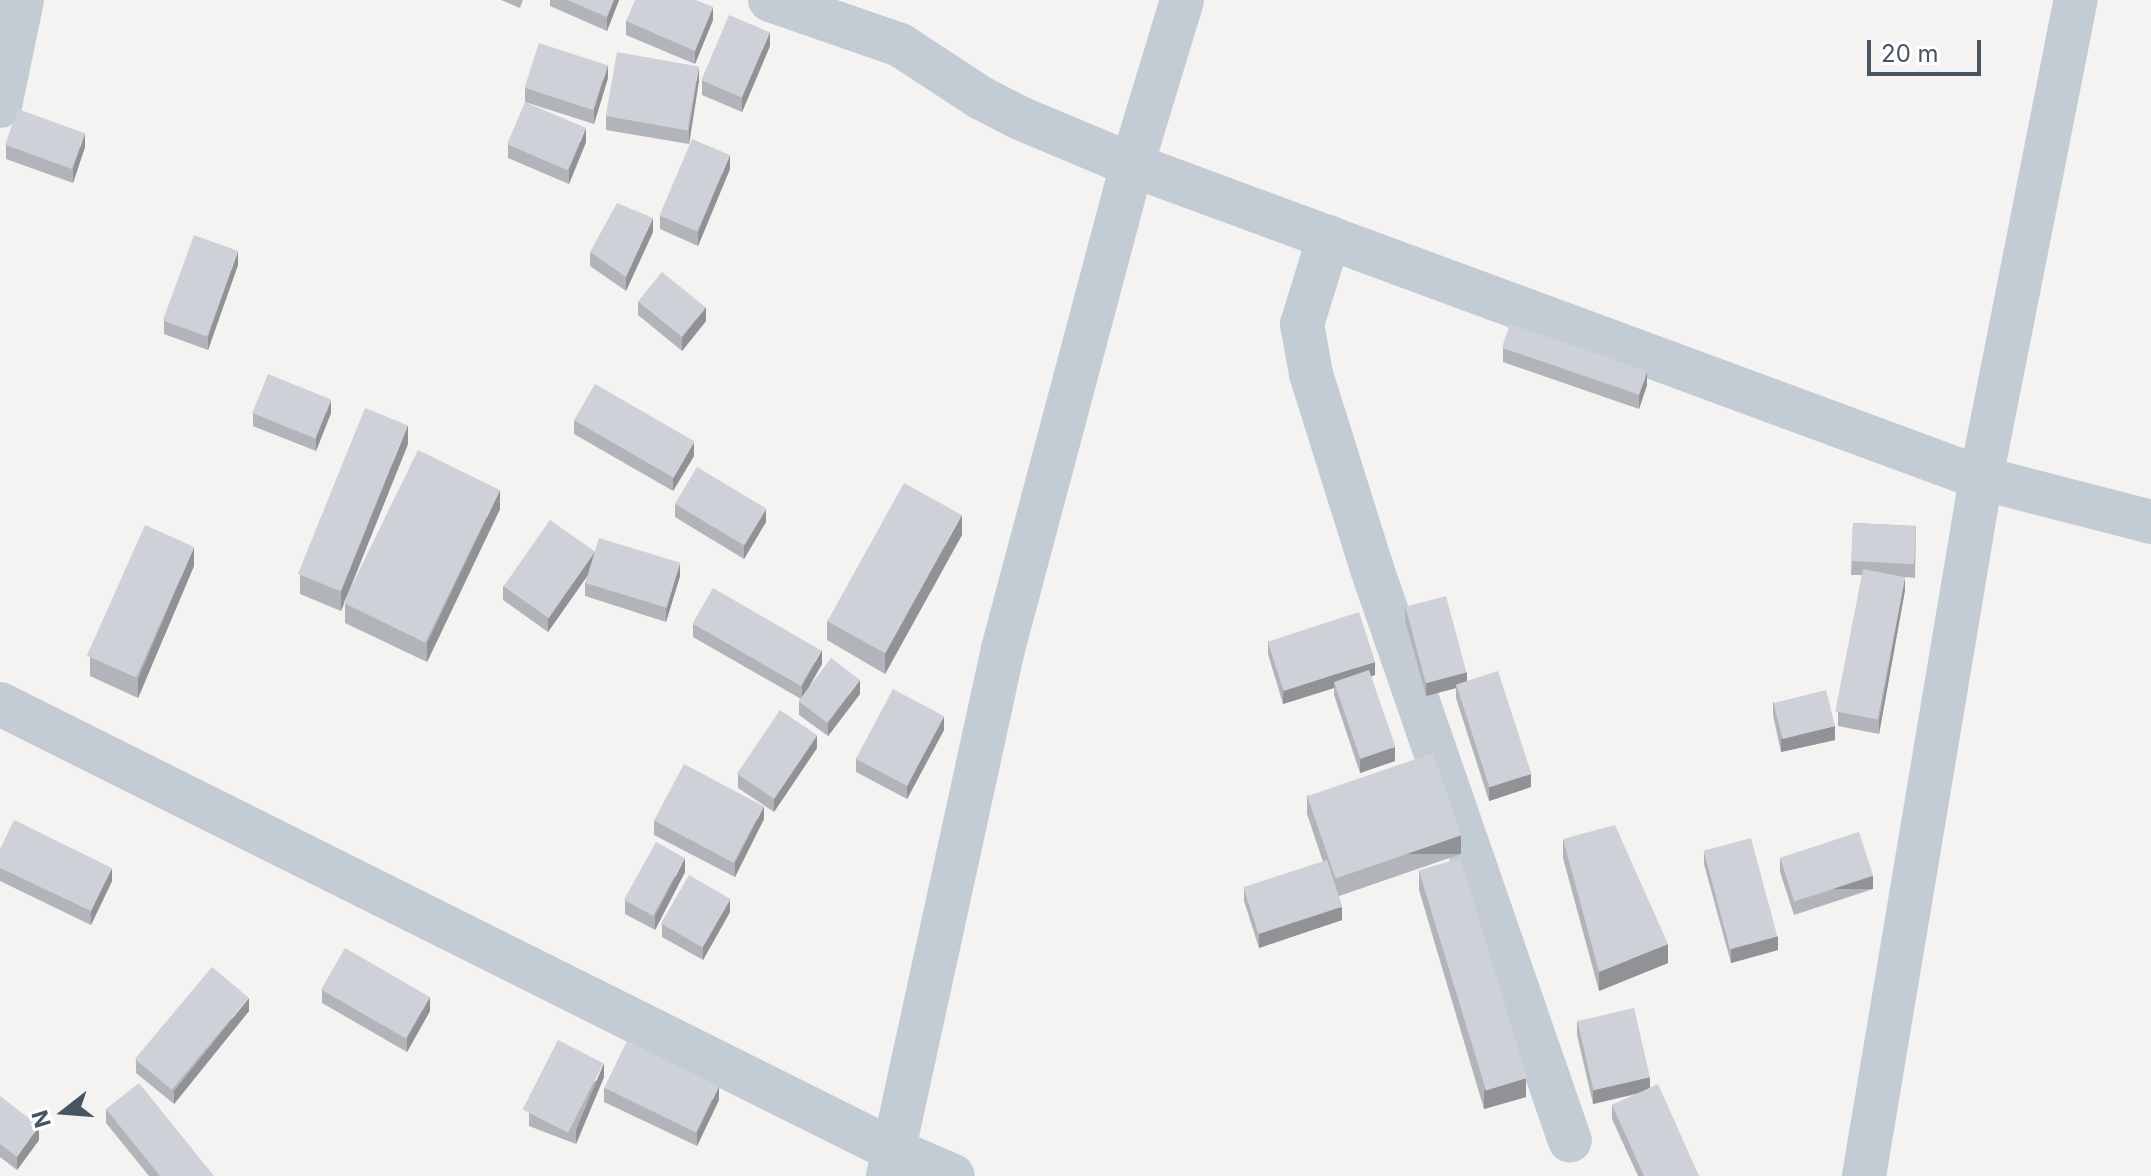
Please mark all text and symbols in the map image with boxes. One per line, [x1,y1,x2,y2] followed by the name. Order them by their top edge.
[1871,24,1985,74] scale bar
[1881,39,1939,68] text: 20 m
[24,1072,104,1152] north arrow
[26,1107,56,1131] text: N

